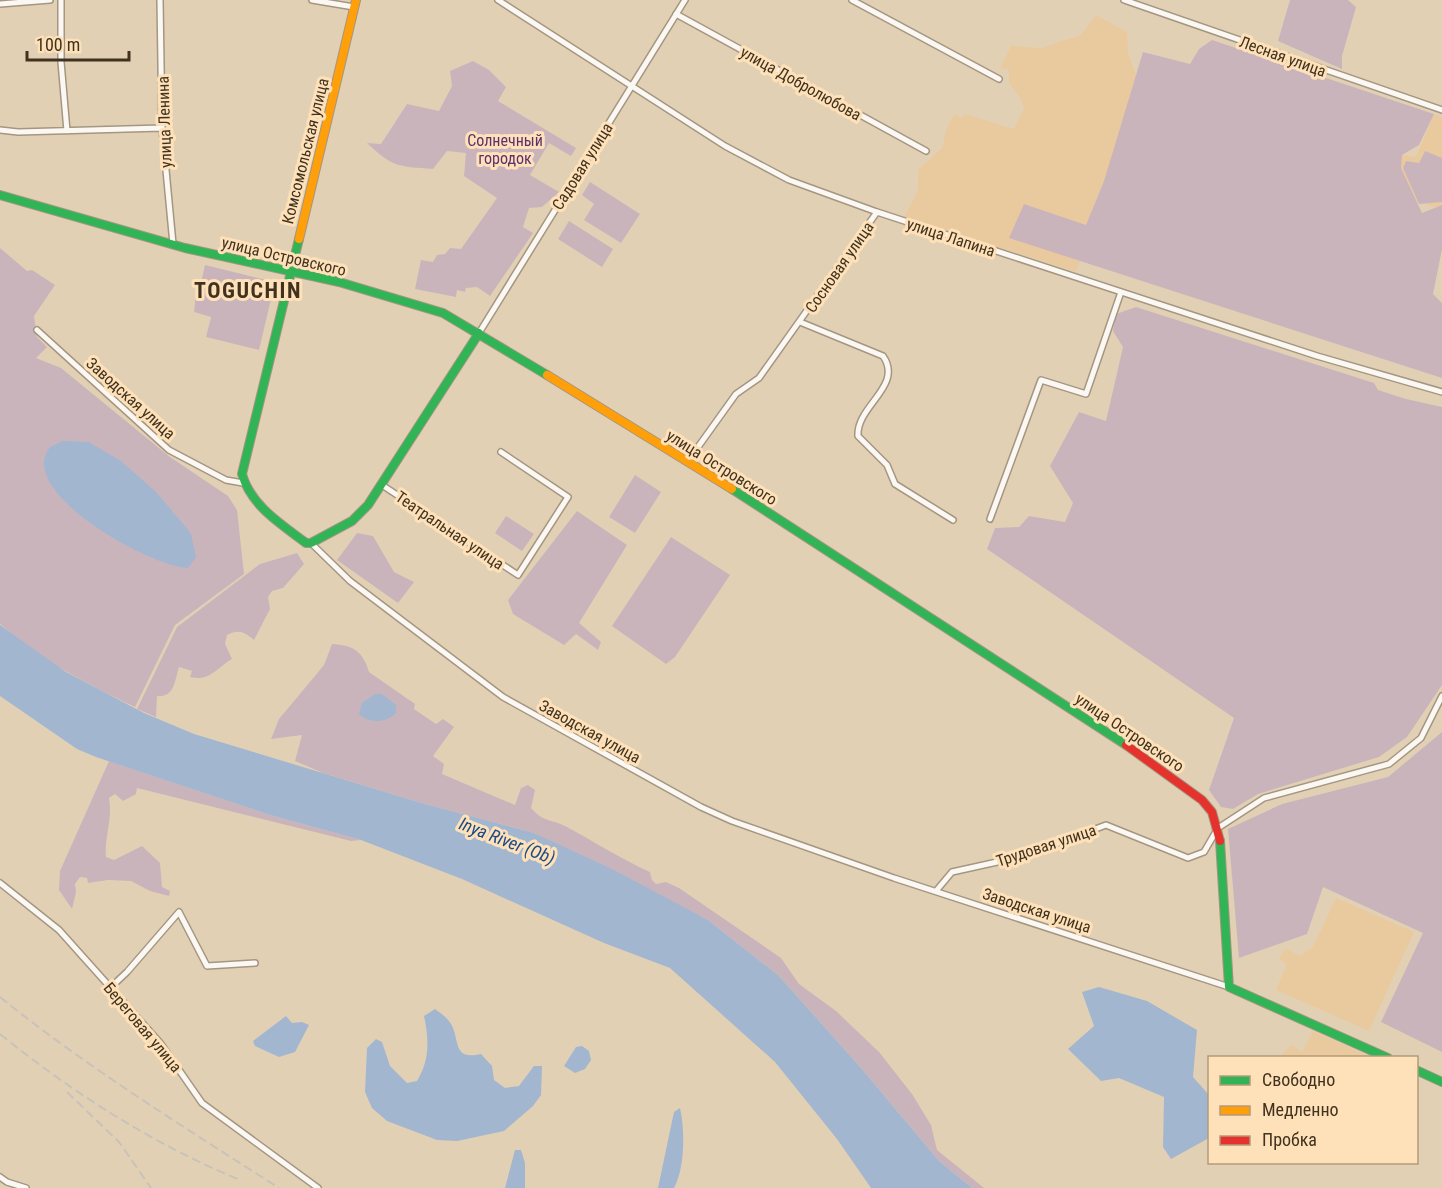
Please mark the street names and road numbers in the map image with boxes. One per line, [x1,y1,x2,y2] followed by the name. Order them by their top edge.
[1237,32,1329,81] street label: Лесная улица
[737,42,865,125] street label: улица Добролюбова
[153,76,176,168] street label: улица Ленина
[278,76,333,226] street label: Комсомольская улица
[548,119,617,213] street label: Садовая улица
[904,214,998,261] street label: улица Лапина
[801,218,878,316] street label: Сосновая улица
[220,233,348,280] street label: улица Островского
[82,354,179,443] street label: Заводская улица
[663,426,781,509] street label: улица Островского
[392,487,508,574] street label: Театральная улица
[1072,689,1188,776] street label: улица Островского
[536,696,644,767] street label: Заводская улица
[994,820,1099,871] street label: Трудовая улица
[980,884,1093,937] street label: Заводская улица
[100,979,186,1076] street label: Береговая улица

